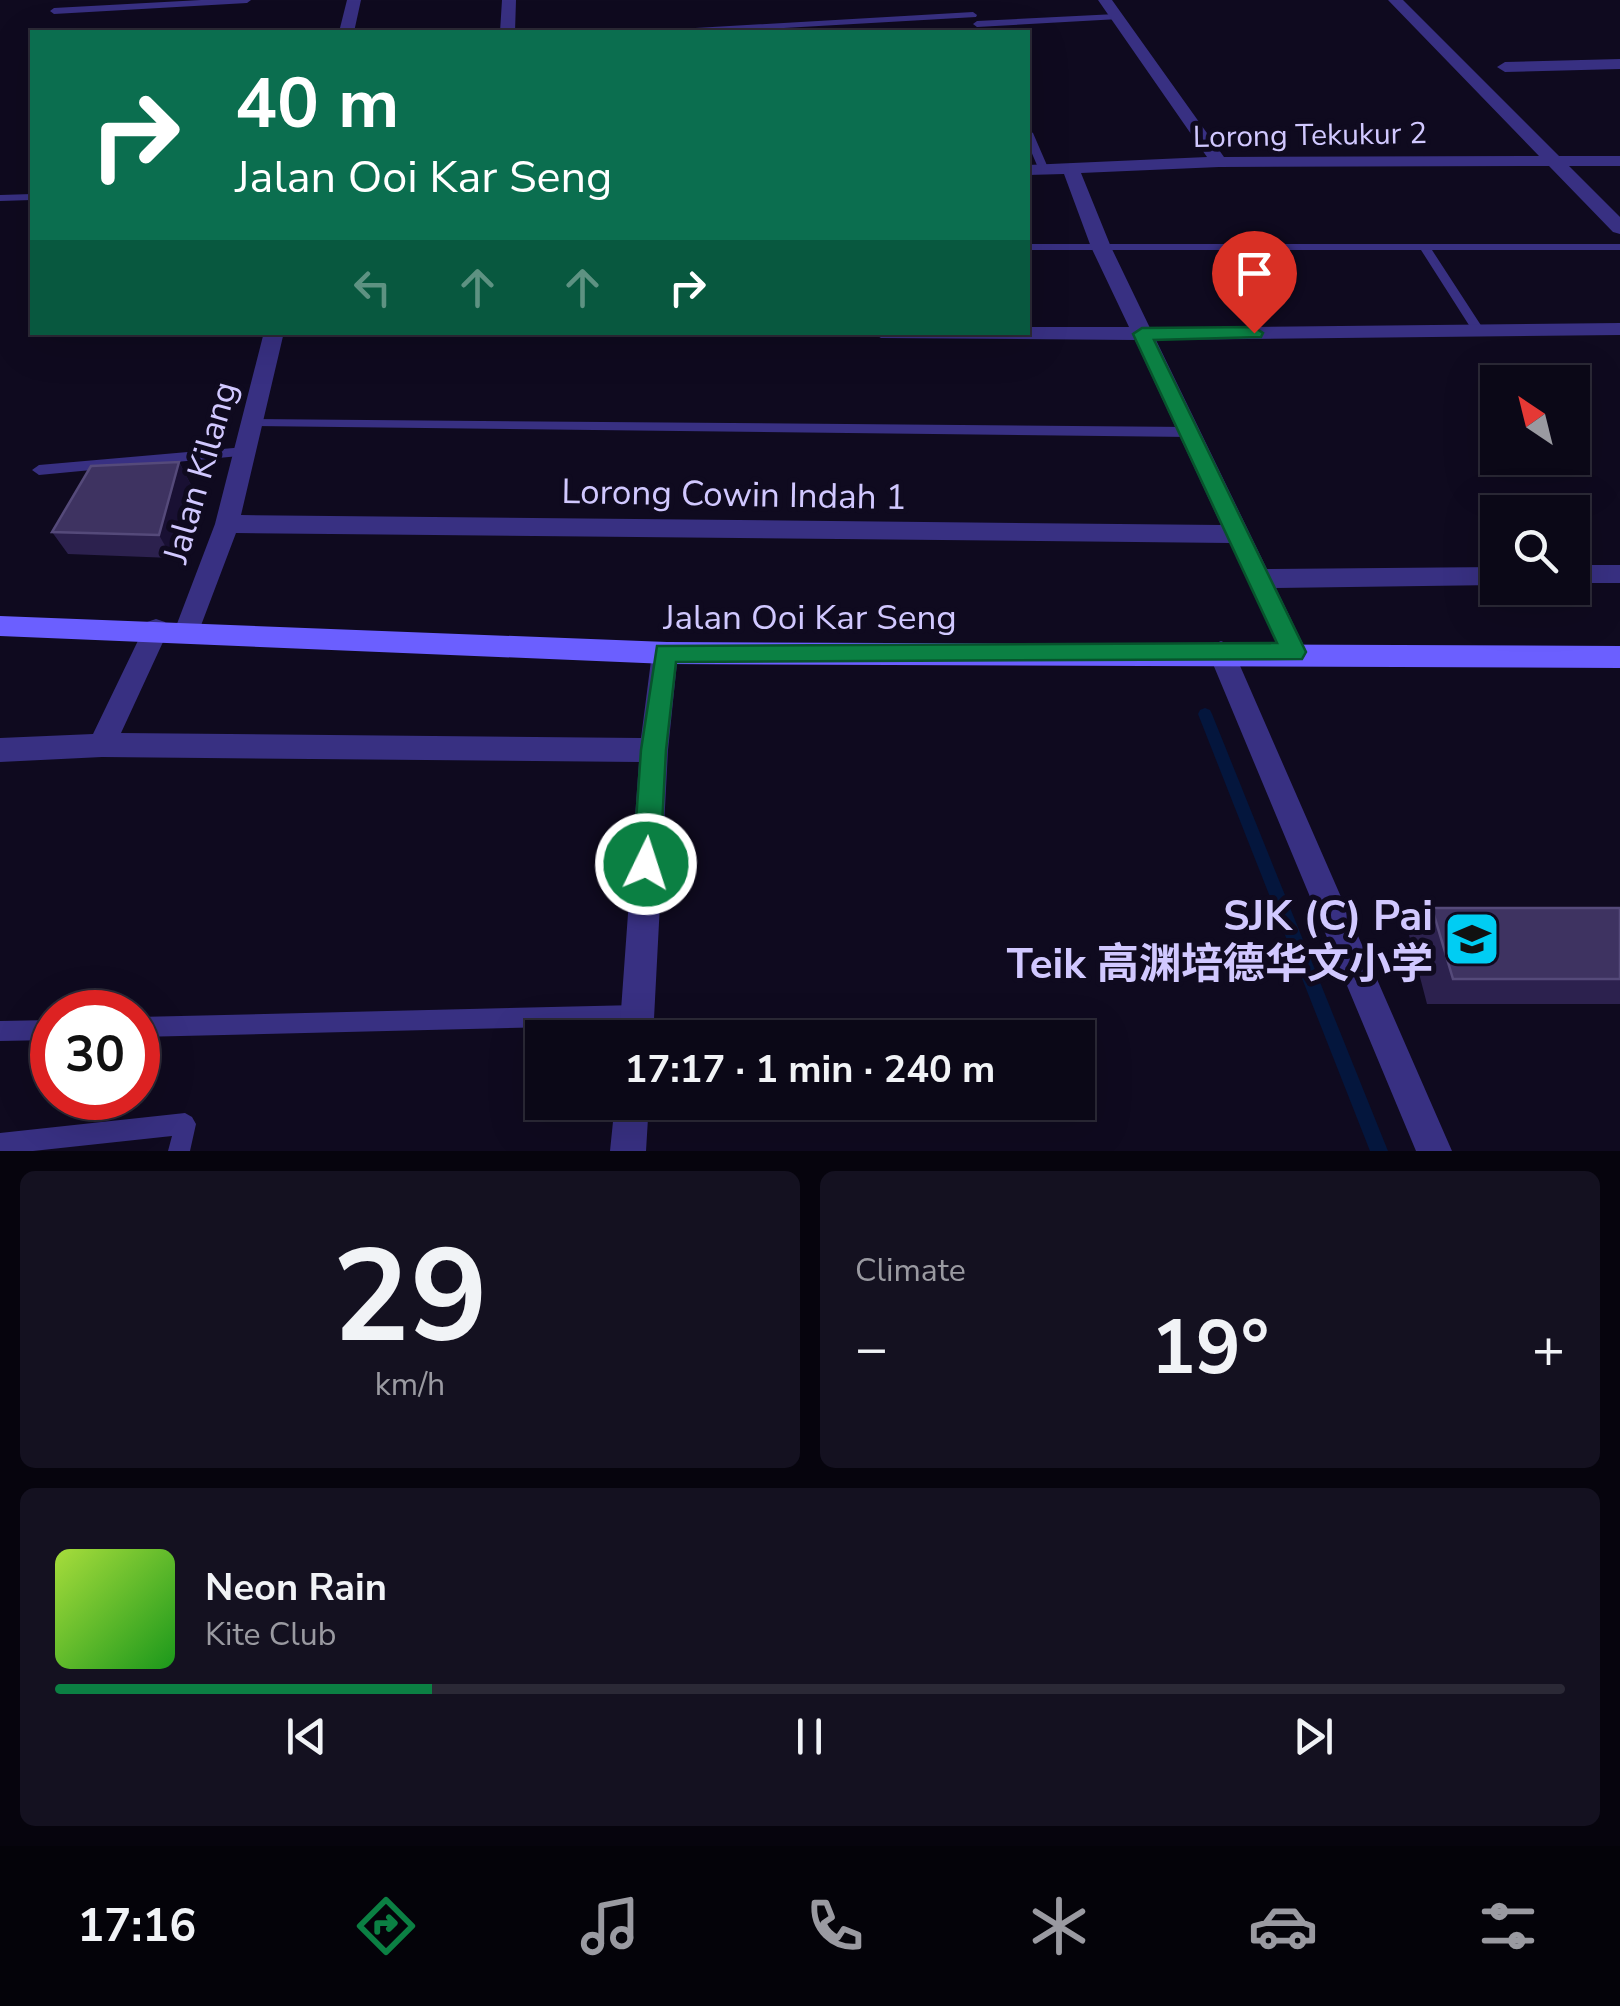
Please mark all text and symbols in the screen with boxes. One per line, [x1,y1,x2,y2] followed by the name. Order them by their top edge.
[235,56,399,152] text: 40 m
[70,70,200,200] icon: right
[1193,113,1427,158] street label: Lorong Tekukur 2
[235,147,612,208] text: Jalan Ooi Kar Seng
[1212,231,1297,334] pin
[1227,246,1282,301] icon: arrive
[345,260,400,315] icon: left
[450,260,505,315] icon: ahead
[555,260,610,315] icon: ahead
[660,260,715,315] icon: right
[1480,365,1590,475] north arrow
[1480,365,1590,605] map controls
[152,376,249,569] street label: Jalan Kilang
[561,468,907,521] street label: Lorong Cowin Indah 1
[1480,495,1590,605] button: search
[662,594,957,641] street label: Jalan Ooi Kar Seng
[594,812,698,916] position arrow
[1007,888,1433,993] place label: SJK (C) Pai Teik 高渊培德华文小学
[1442,909,1502,969] school or university icon: SJK (C) Pai Teik 高渊培德华文小学
[30,990,160,1120] speed limit sign: 30
[625,1044,995,1095] text: 17:17 · 1 min · 240 m
[332,1209,488,1386] text: 29
[855,1249,966,1292] text: Climate
[1151,1297,1269,1399] text: 19°
[855,1311,888,1386] text: −
[1532,1311,1565,1386] text: +
[375,1363,445,1406] text: km/h
[205,1562,387,1613] text: Neon Rain
[205,1613,336,1656] text: Kite Club
[279,1709,334,1764] icon: previous
[782,1709,837,1764] icon: pause
[1286,1709,1341,1764] icon: next
[351,1891,421,1961] icon: directions
[575,1891,645,1961] icon: music
[800,1891,870,1961] icon: phone
[1024,1891,1094,1961] icon: climate
[1248,1891,1318,1961] icon: car
[1473,1891,1543,1961] icon: filters
[77,1896,196,1957] text: 17:16

